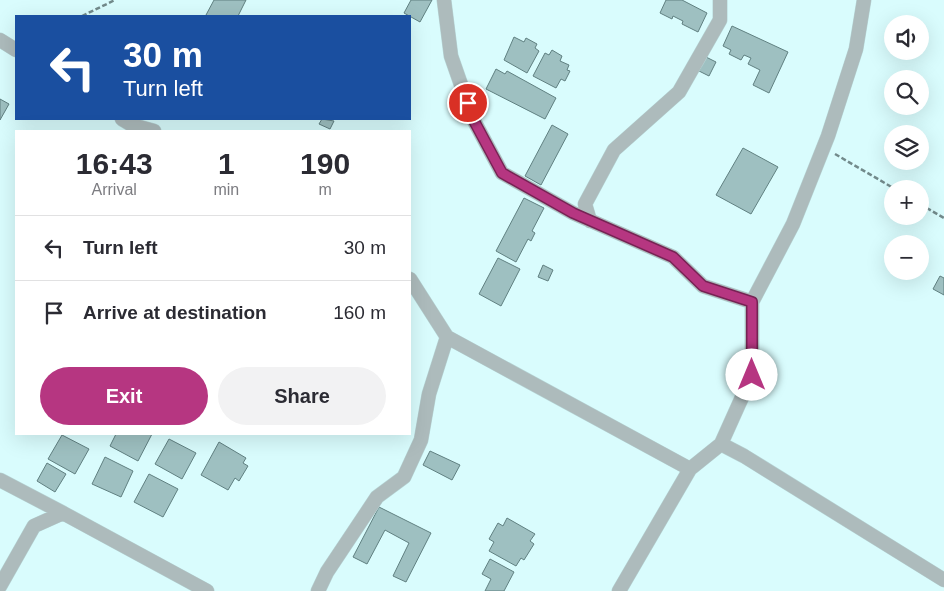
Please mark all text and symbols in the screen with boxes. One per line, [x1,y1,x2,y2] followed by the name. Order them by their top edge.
[884,15,929,280] map controls
[884,15,929,60] button: sound
[40,35,105,100] icon: left
[123,35,203,74] text: 30 m
[884,70,929,115] button: search
[123,76,203,101] text: Turn left
[447,82,489,124] pin
[454,89,482,117] icon: arrive
[884,125,929,170] button: layers
[76,147,153,180] text: 16:43
[218,147,235,180] text: 1
[300,147,350,180] text: 190
[884,180,929,225] button: +
[92,181,137,198] text: Arrival
[213,181,239,198] text: min
[318,181,332,198] text: m
[40,234,68,262] icon: left
[884,235,929,280] button: −
[83,237,158,258] text: Turn left
[344,237,386,258] text: 30 m
[40,299,68,327] icon: arrive
[83,302,267,323] text: Arrive at destination
[333,302,386,323] text: 160 m
[725,348,777,400] position arrow
[40,367,208,425] button: Exit
[218,367,386,425] button: Share

